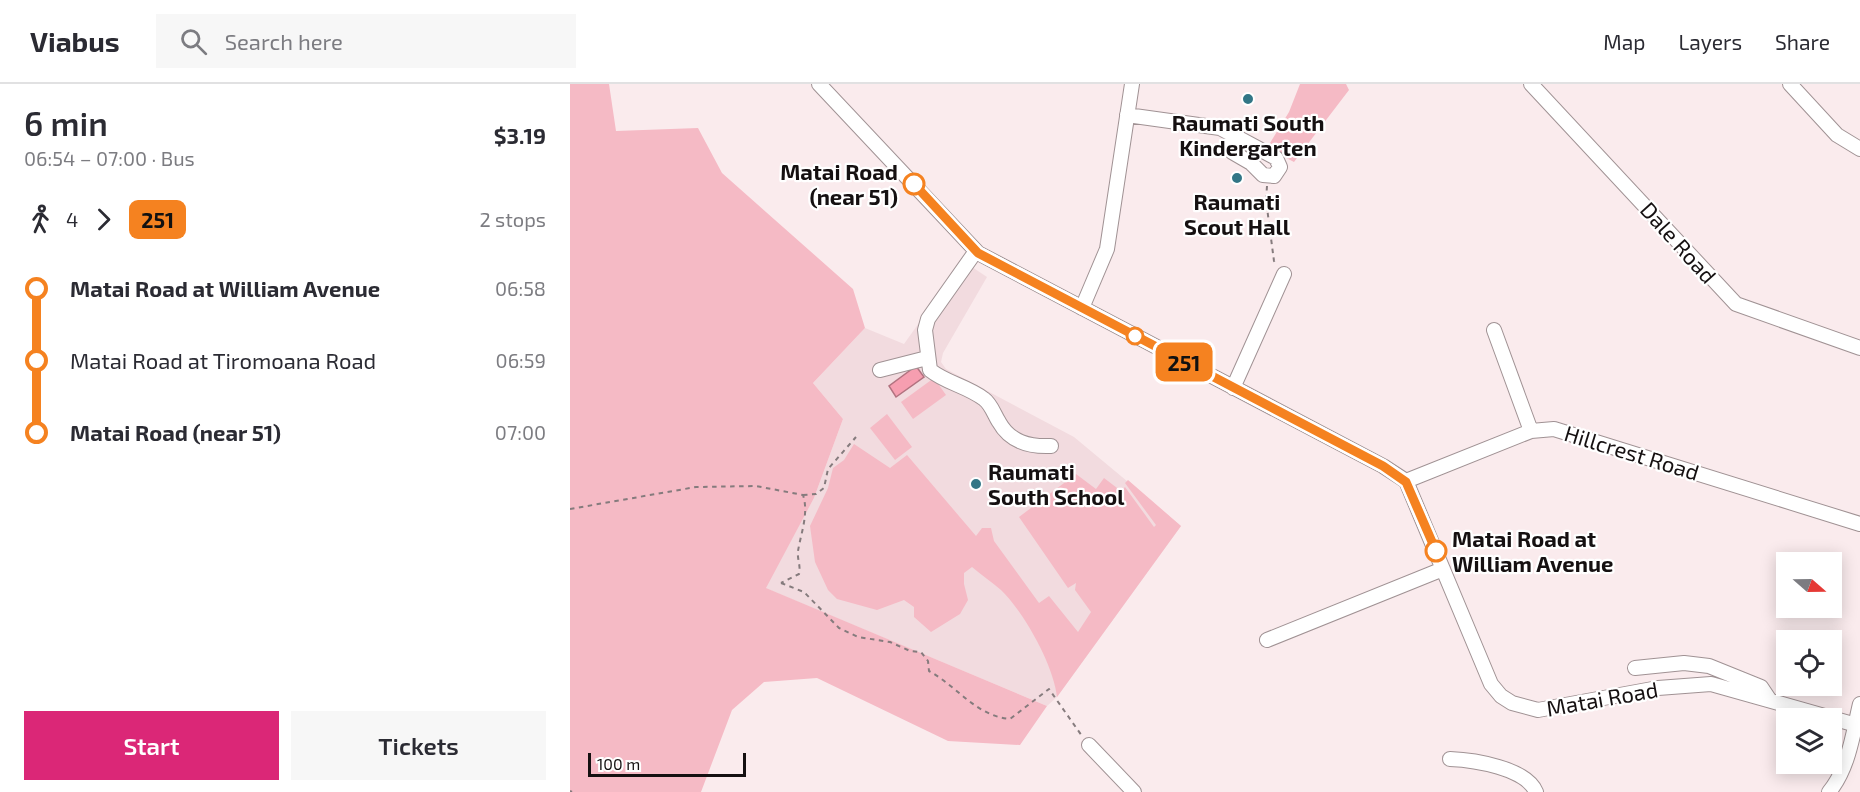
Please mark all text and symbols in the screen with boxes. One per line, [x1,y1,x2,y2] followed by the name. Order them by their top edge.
[156,14,576,68] search box
[30,24,120,58] text: Viabus
[177,25,210,58] icon: search
[225,28,343,54] text: Search here
[1603,29,1645,54] text: Map
[1678,29,1742,54] text: Layers
[1775,29,1830,54] text: Share
[1241,92,1255,106] marker: Raumati South Kindergarten
[24,103,108,143] text: 6 min
[1172,109,1324,160] place label: Raumati South Kindergarten
[494,122,546,148] text: $3.19
[24,146,195,170] text: 06:54 – 07:00 · Bus
[780,158,898,209] place label: Matai Road (near 51)
[1230,171,1244,185] marker: Raumati Scout Hall
[903,173,925,195] marker: Matai Road (near 51)
[1184,188,1291,239] place label: Raumati Scout Hall
[1636,196,1722,288] street label: Dale Road
[24,203,57,236] icon: walk
[87,203,120,236] icon: forward
[66,207,78,231] text: 4
[141,207,174,232] text: 251
[479,207,546,231] text: 2 stops
[70,275,380,301] text: Matai Road at William Avenue
[495,276,546,300] text: 06:58
[1126,327,1144,345] unlabelled marker
[1150,342,1218,382] line badge: 251
[70,347,376,373] text: Matai Road at Tiromoana Road
[496,348,546,372] text: 06:59
[1168,350,1200,375] text: 251
[70,419,281,445] text: Matai Road (near 51)
[1562,419,1702,485] street label: Hillcrest Road
[495,420,546,444] text: 07:00
[988,458,1125,509] place label: Raumati South School
[969,477,983,491] marker: Raumati South School
[1452,525,1613,576] place label: Matai Road at William Avenue
[1425,540,1447,562] marker: Matai Road at William Avenue
[1776,552,1842,618] north arrow
[1776,552,1842,774] map controls
[1776,630,1842,696] button: locate
[1544,675,1660,721] street label: Matai Road
[1776,708,1842,774] button: layers
[24,711,279,780] button: Start
[291,711,546,780] button: Tickets
[588,750,746,778] scale bar
[597,754,640,773] text: 100 m

